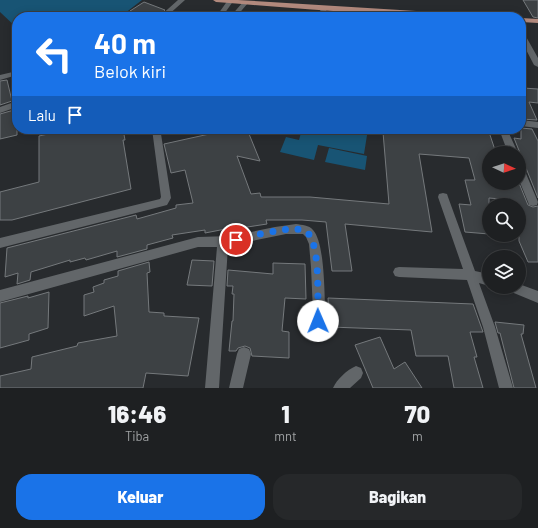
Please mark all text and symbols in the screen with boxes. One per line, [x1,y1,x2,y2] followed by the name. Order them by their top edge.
[94,26,156,60] text: 40 m
[28,28,80,80] icon: left
[94,60,166,82] text: Belok kiri
[64,104,86,126] icon: arrive
[28,106,56,124] text: Lalu
[482,146,526,190] north arrow
[482,146,526,294] map controls
[482,198,526,242] button: search
[219,223,253,257] pin
[225,229,247,251] icon: arrive
[482,250,526,294] button: layers
[297,300,339,342] position arrow
[108,399,166,428] text: 16:46
[281,399,290,428] text: 1
[404,399,430,428] text: 70
[125,428,149,444] text: Tiba
[274,428,297,444] text: mnt
[412,428,423,444] text: m
[16,474,265,520] button: Keluar
[273,474,522,520] button: Bagikan

